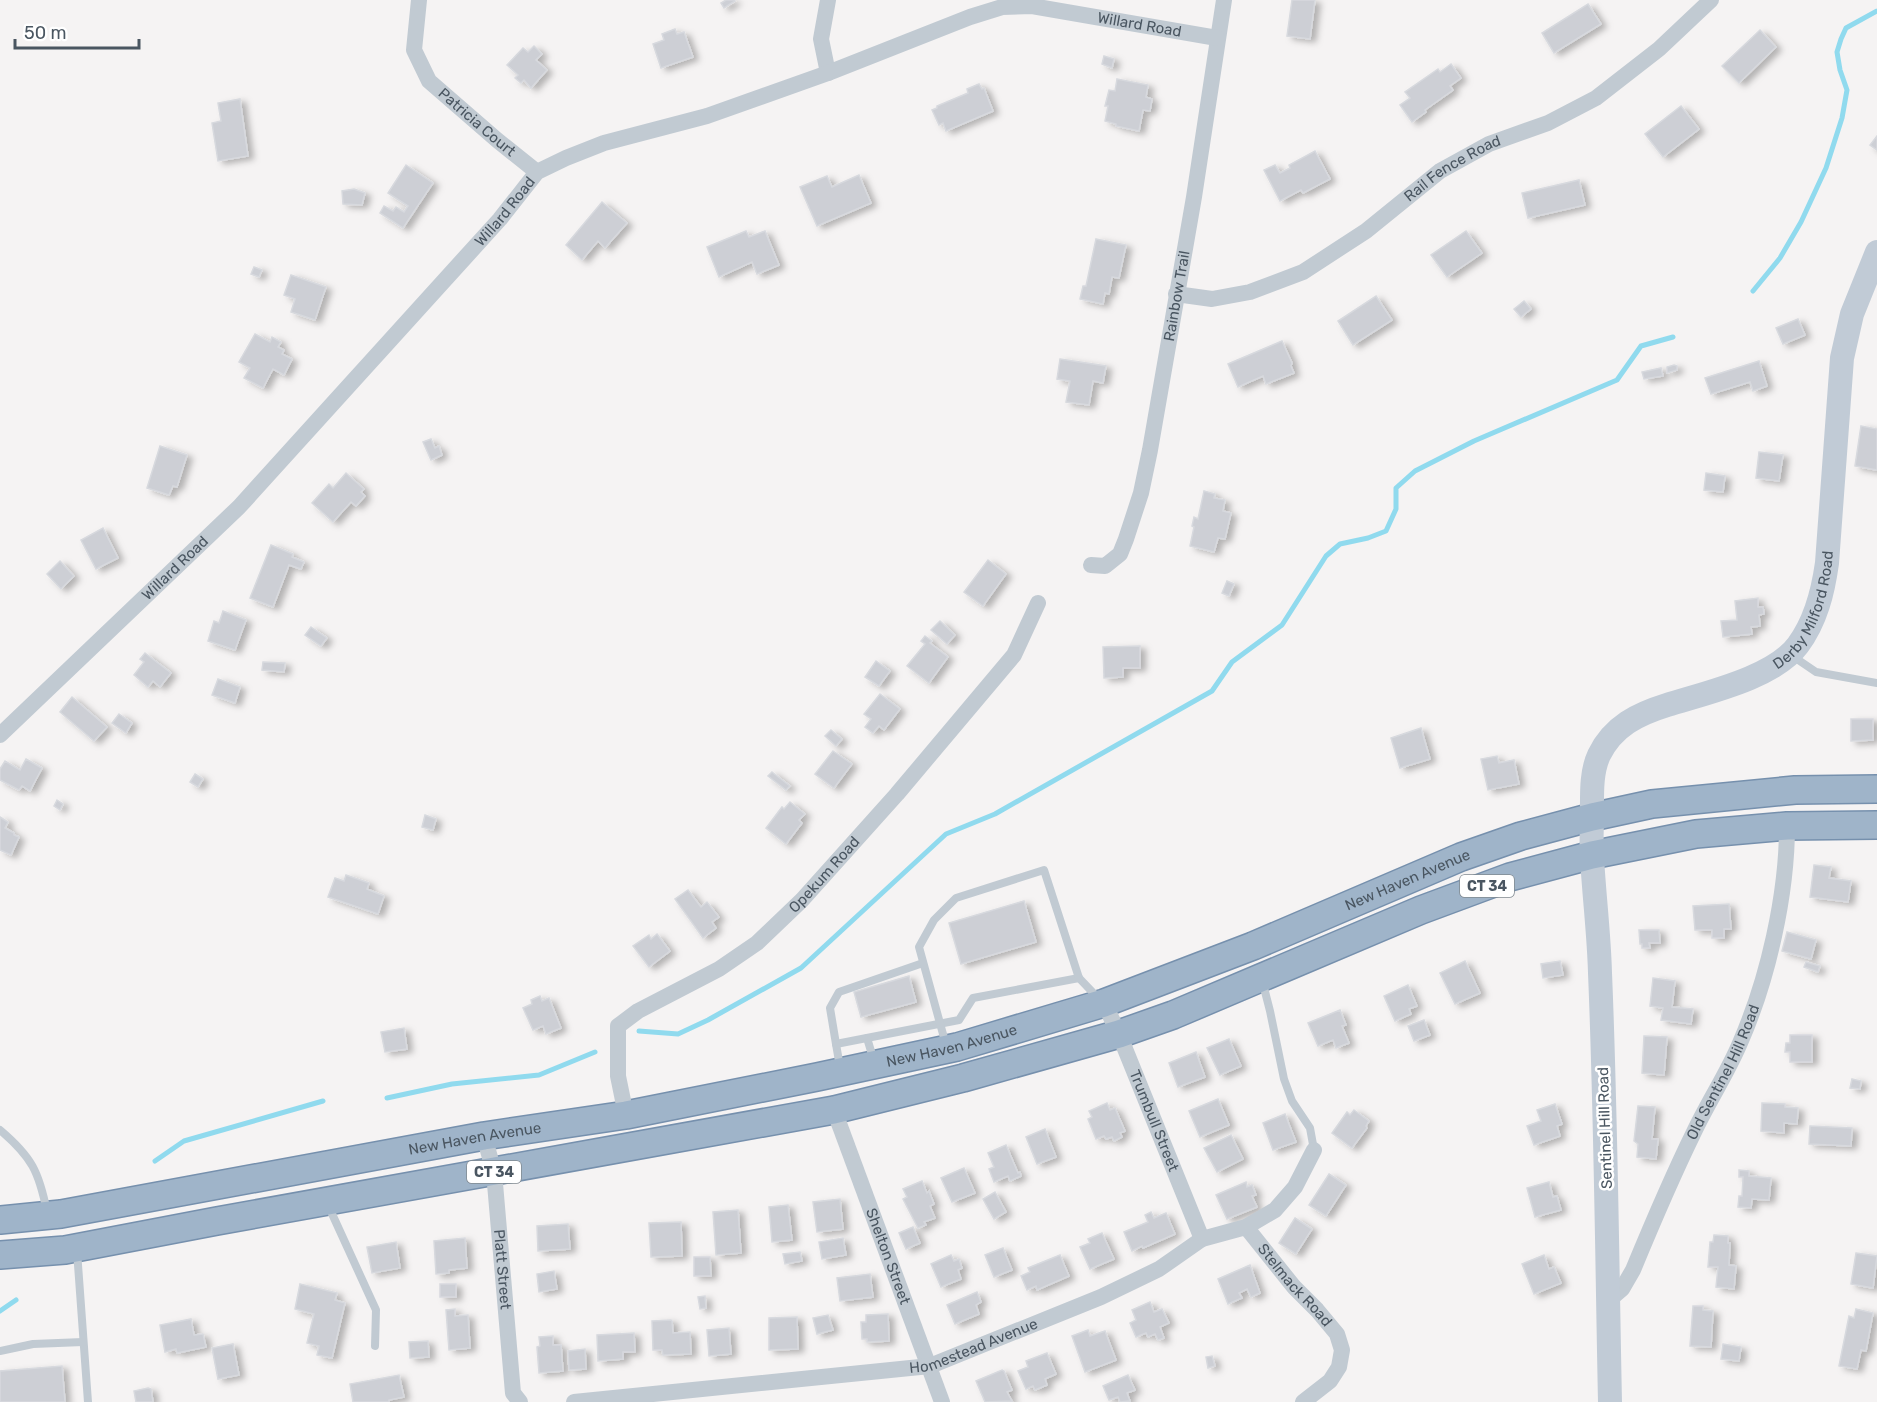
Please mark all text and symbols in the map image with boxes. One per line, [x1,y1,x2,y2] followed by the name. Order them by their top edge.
[1096,8,1183,41] street label: Willard Road
[15,12,140,50] scale bar
[24,22,67,44] text: 50 m
[435,84,519,160] street label: Patricia Court
[1400,132,1503,205] street label: Rail Fence Road
[471,173,539,250] street label: Willard Road
[1160,249,1194,343] street label: Rainbow Trail
[138,532,212,604] street label: Willard Road
[1769,550,1837,673] street label: Derby Milford Road
[785,833,864,917] street label: Opekum Road
[1342,846,1473,915] street label: New Haven Avenue
[1460,875,1514,897] road number: CT 34
[1683,1002,1763,1143] street label: Old Sentinel Hill Road
[885,1021,1019,1071] street label: New Haven Avenue
[1126,1067,1183,1174] street label: Trumbull Street
[1594,1067,1616,1189] street label: Sentinel Hill Road
[407,1119,542,1159] street label: New Haven Avenue
[467,1161,521,1183] road number: CT 34
[862,1206,914,1307] street label: Shelton Street
[490,1228,515,1310] street label: Platt Street
[1254,1240,1336,1330] street label: Stelmack Road
[908,1315,1040,1377] street label: Homestead Avenue

